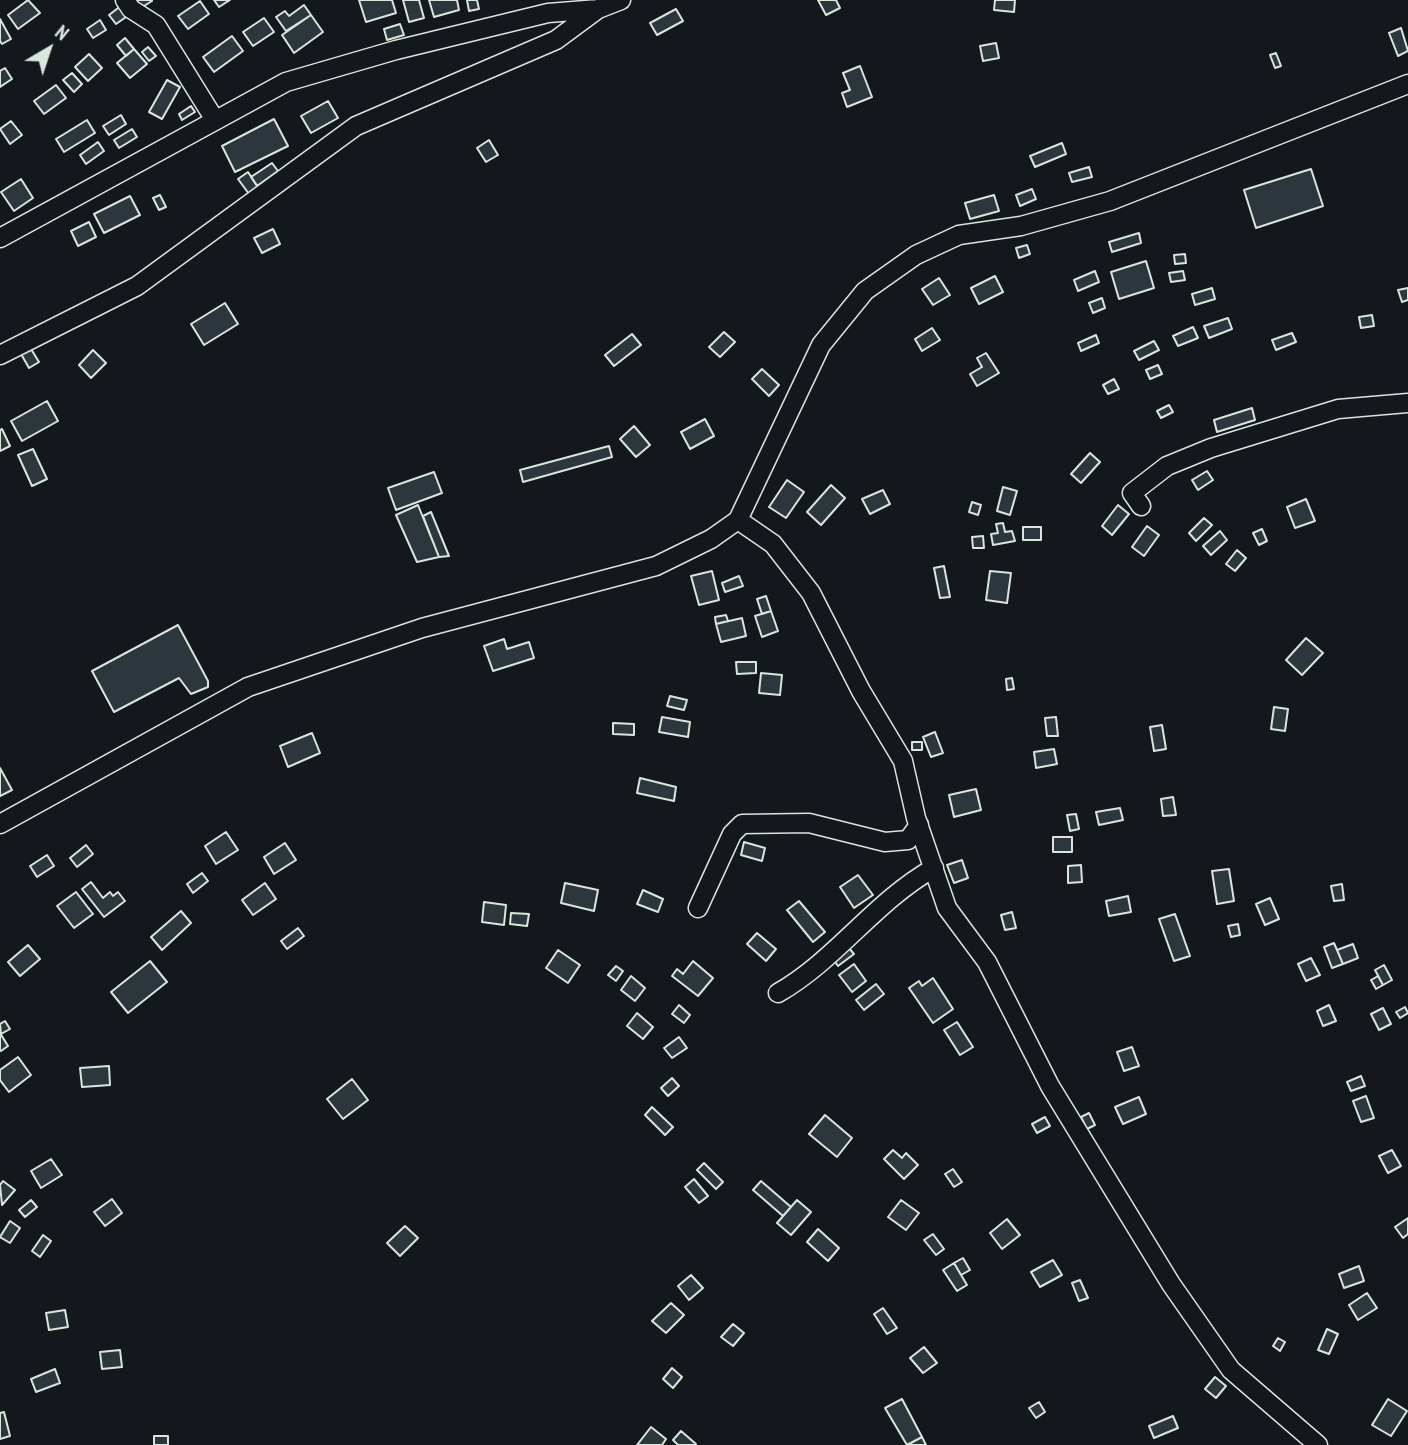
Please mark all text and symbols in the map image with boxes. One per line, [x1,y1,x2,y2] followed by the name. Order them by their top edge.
[14,14,84,84] north arrow
[51,20,74,45] text: N

